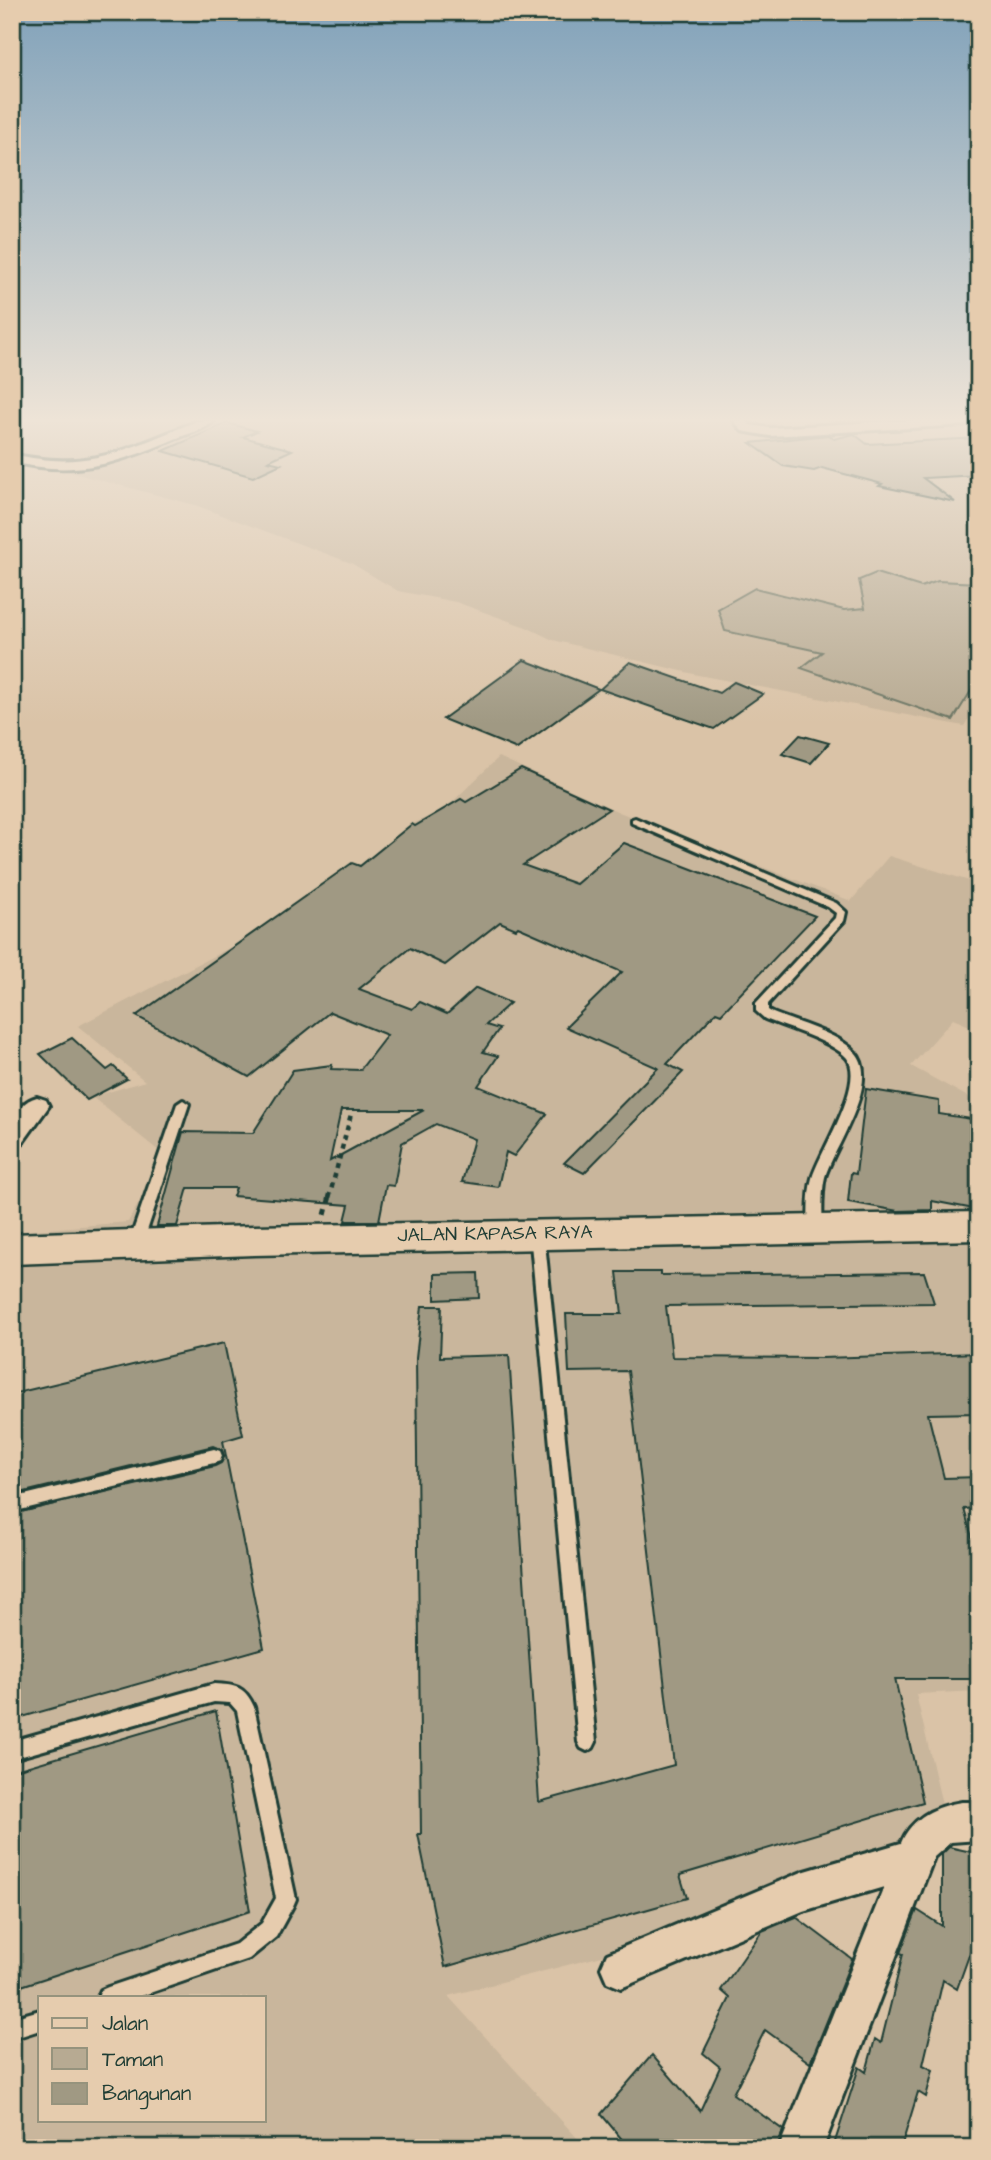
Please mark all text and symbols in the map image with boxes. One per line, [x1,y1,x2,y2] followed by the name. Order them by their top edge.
[397,1219,593,1249] street label: JALAN KAPASA RAYA
[38,1996,266,2122] legend
[102,2009,148,2038] text: Jalan
[102,2045,163,2074] text: Taman
[102,2079,191,2110] text: Bangunan

